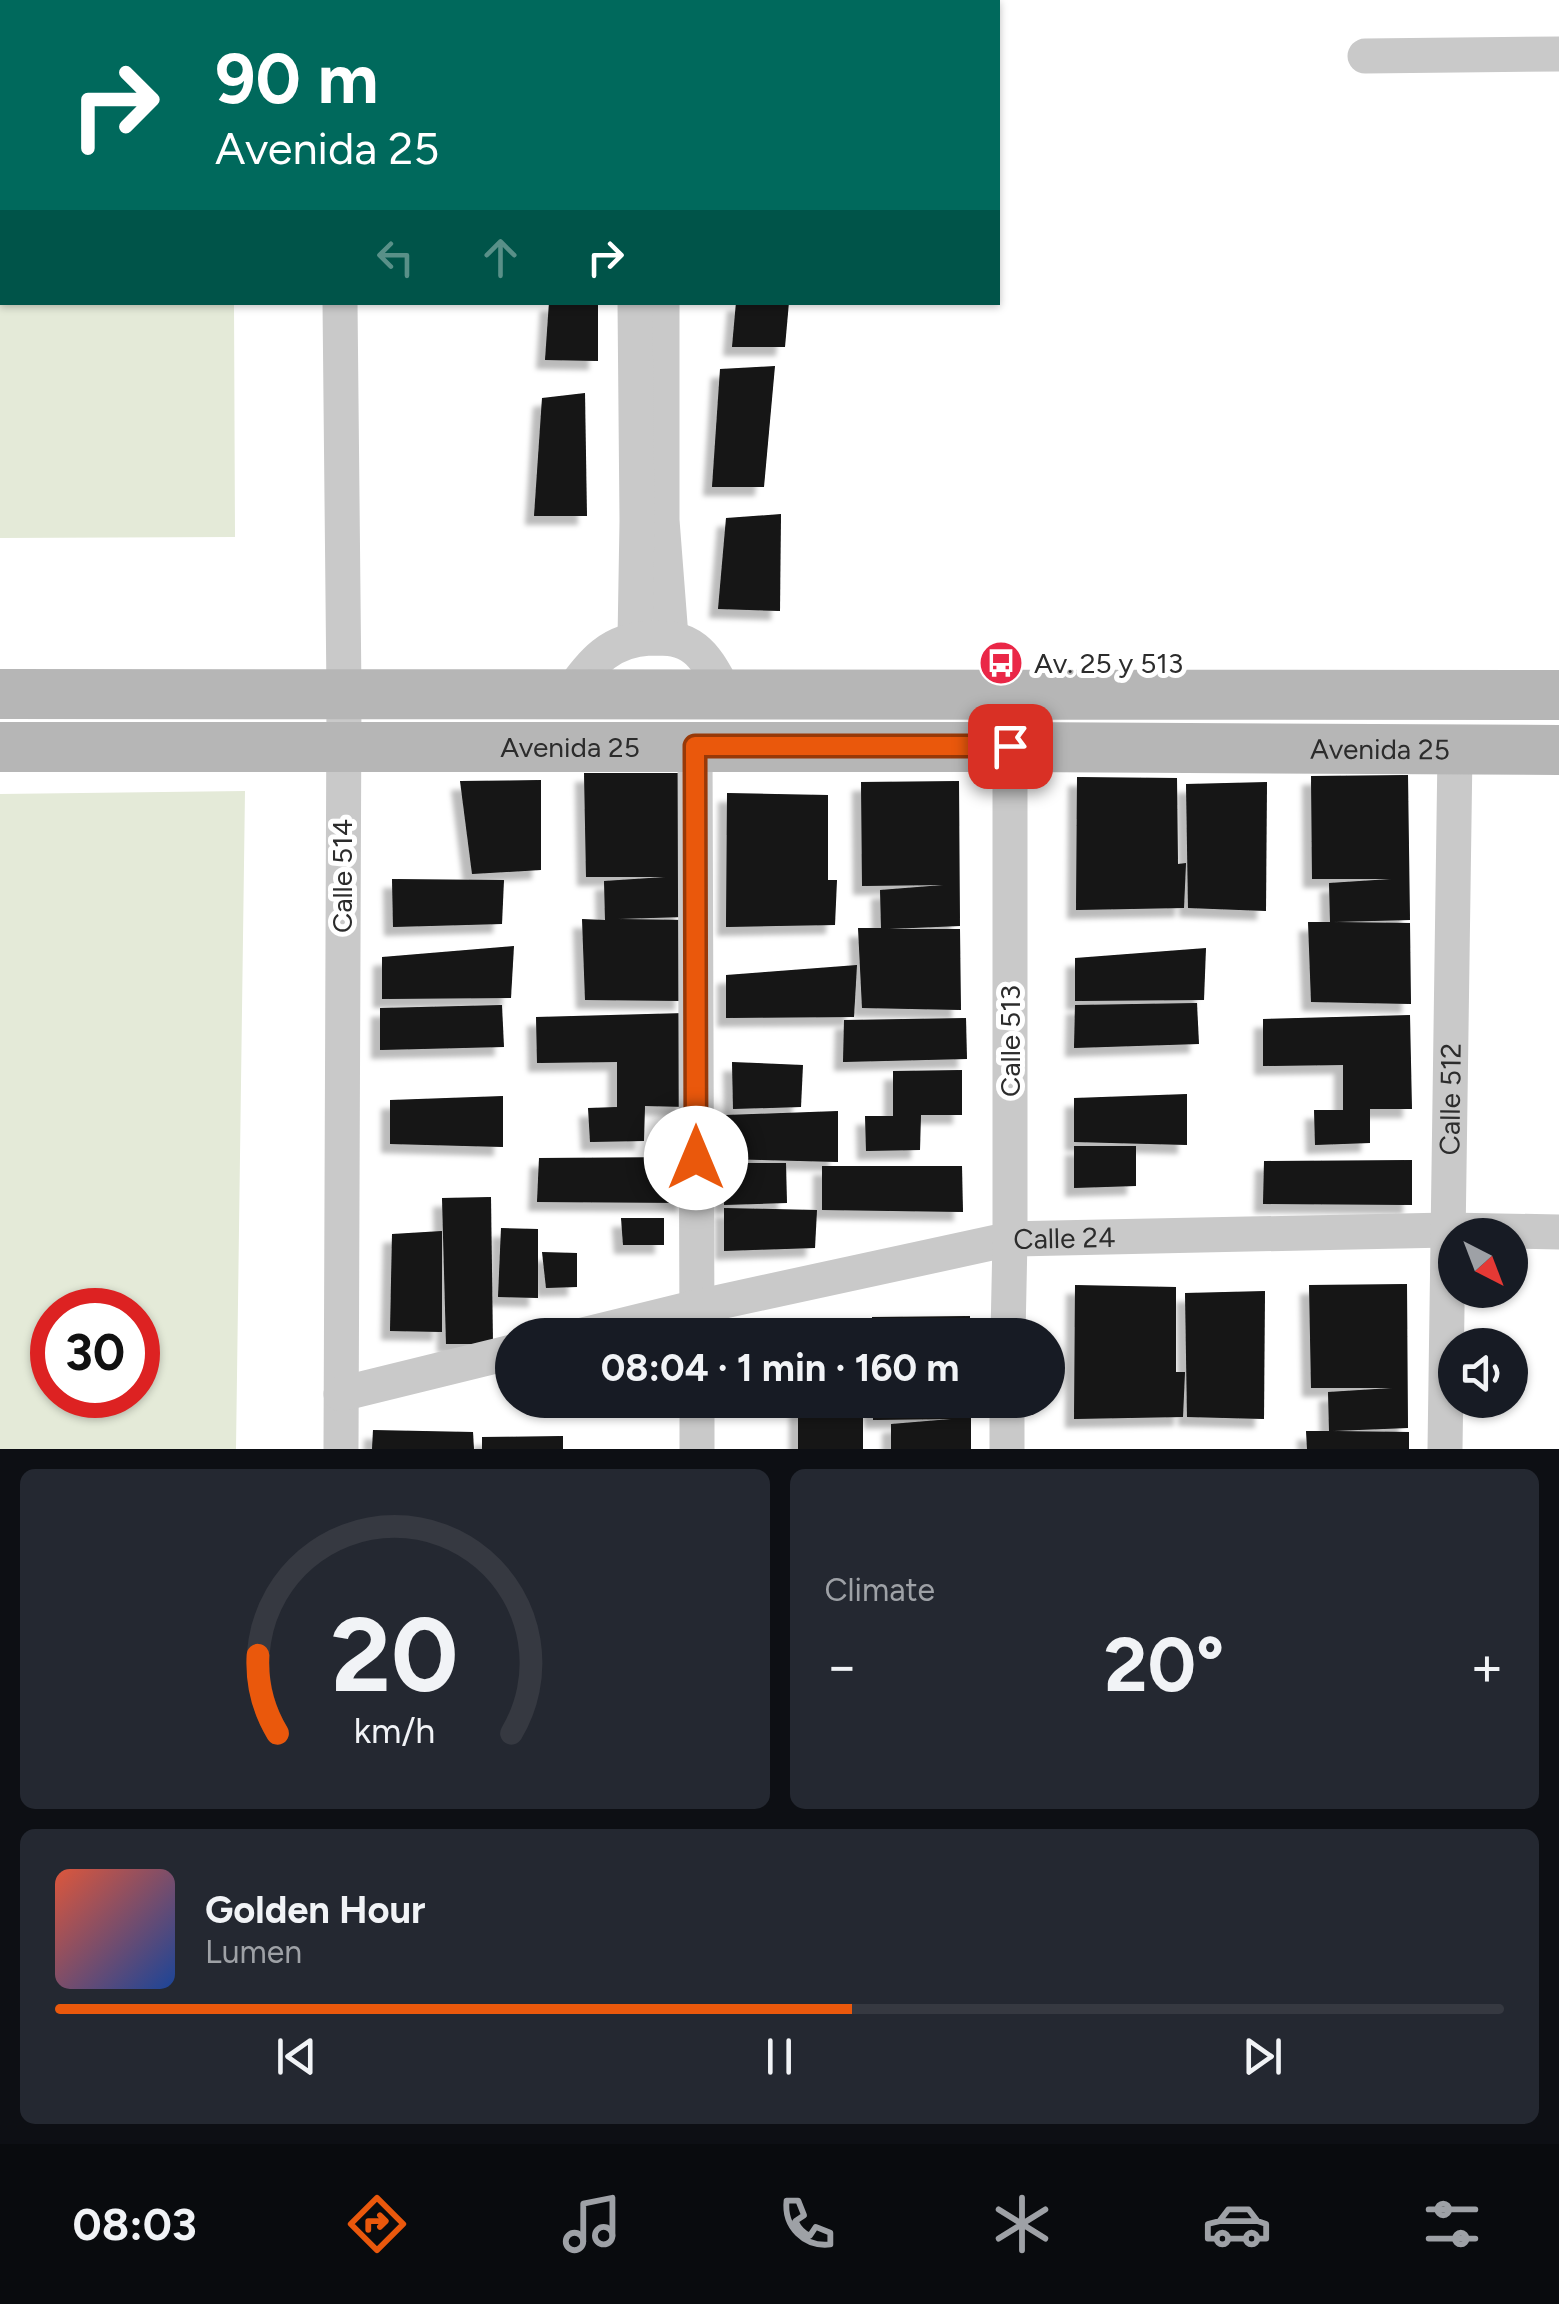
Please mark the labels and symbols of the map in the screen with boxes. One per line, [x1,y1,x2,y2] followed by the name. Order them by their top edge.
[978,640,1024,686] bus stop icon: Av. 25 y 513
[1034,646,1183,680] place label: Av. 25 y 513
[968,704,1053,789] pin
[500,730,640,764] street label: Avenida 25
[1310,732,1450,766] street label: Avenida 25
[325,819,359,933] street label: Calle 514
[993,985,1027,1097] street label: Calle 513
[1432,1043,1468,1155] street label: Calle 512
[644,1106,748,1210] position arrow
[1438,1218,1528,1308] north arrow
[1013,1220,1116,1256] street label: Calle 24
[30,1288,160,1418] speed limit sign: 30

